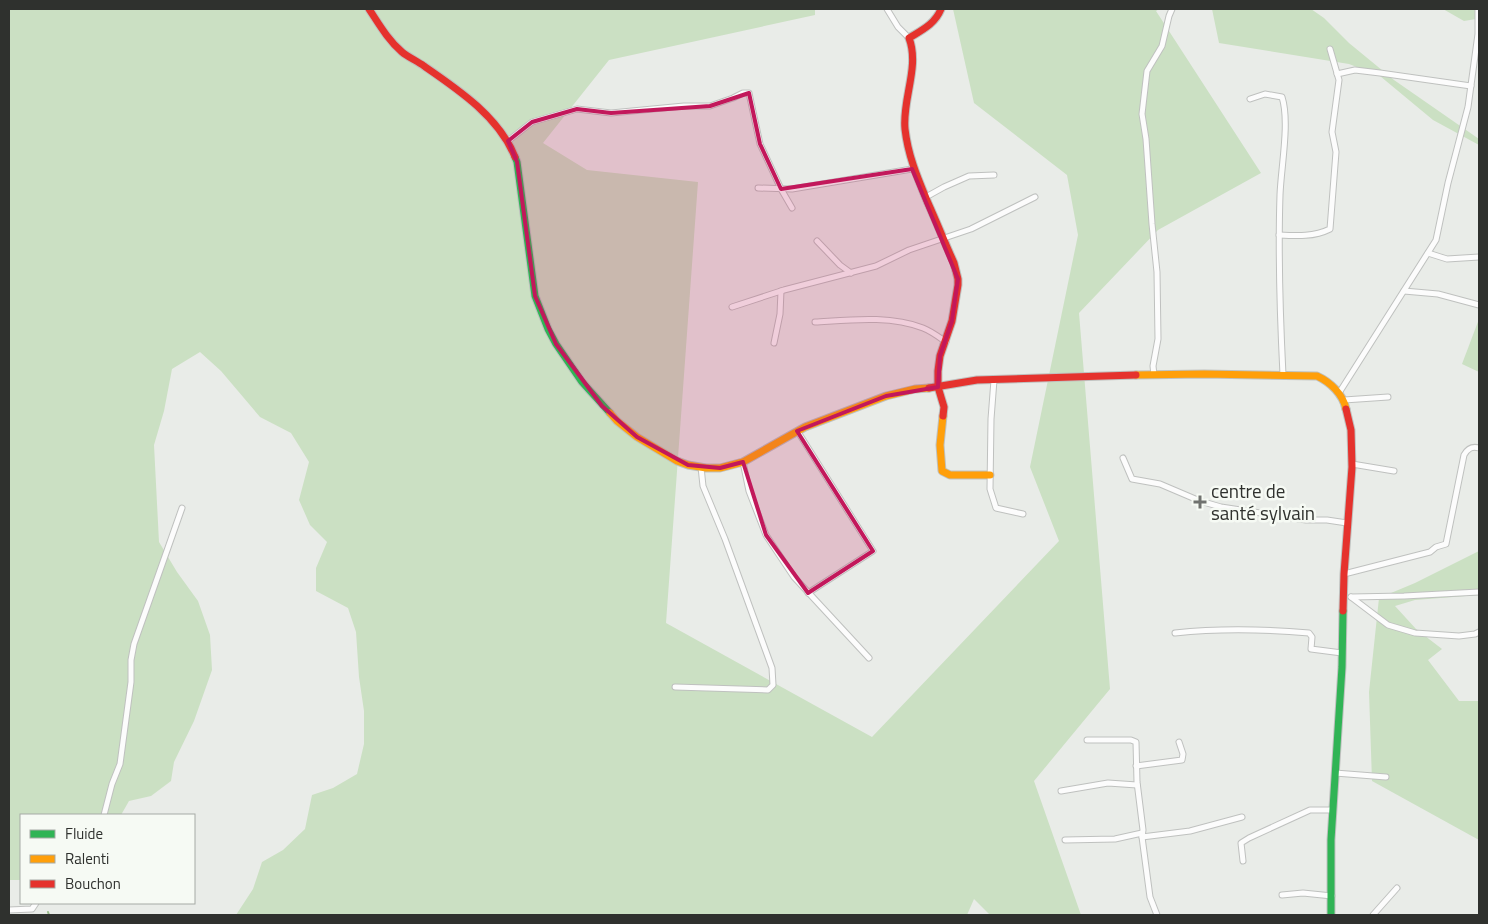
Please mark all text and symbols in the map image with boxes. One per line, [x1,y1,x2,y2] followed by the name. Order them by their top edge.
[1211,476,1315,527] place label: centre de santé sylvain
[1193,495,1207,509] marker: centre de santé sylvain
[20,814,195,904] legend
[65,822,103,845] text: Fluide
[65,847,109,870] text: Ralenti
[65,872,121,895] text: Bouchon

